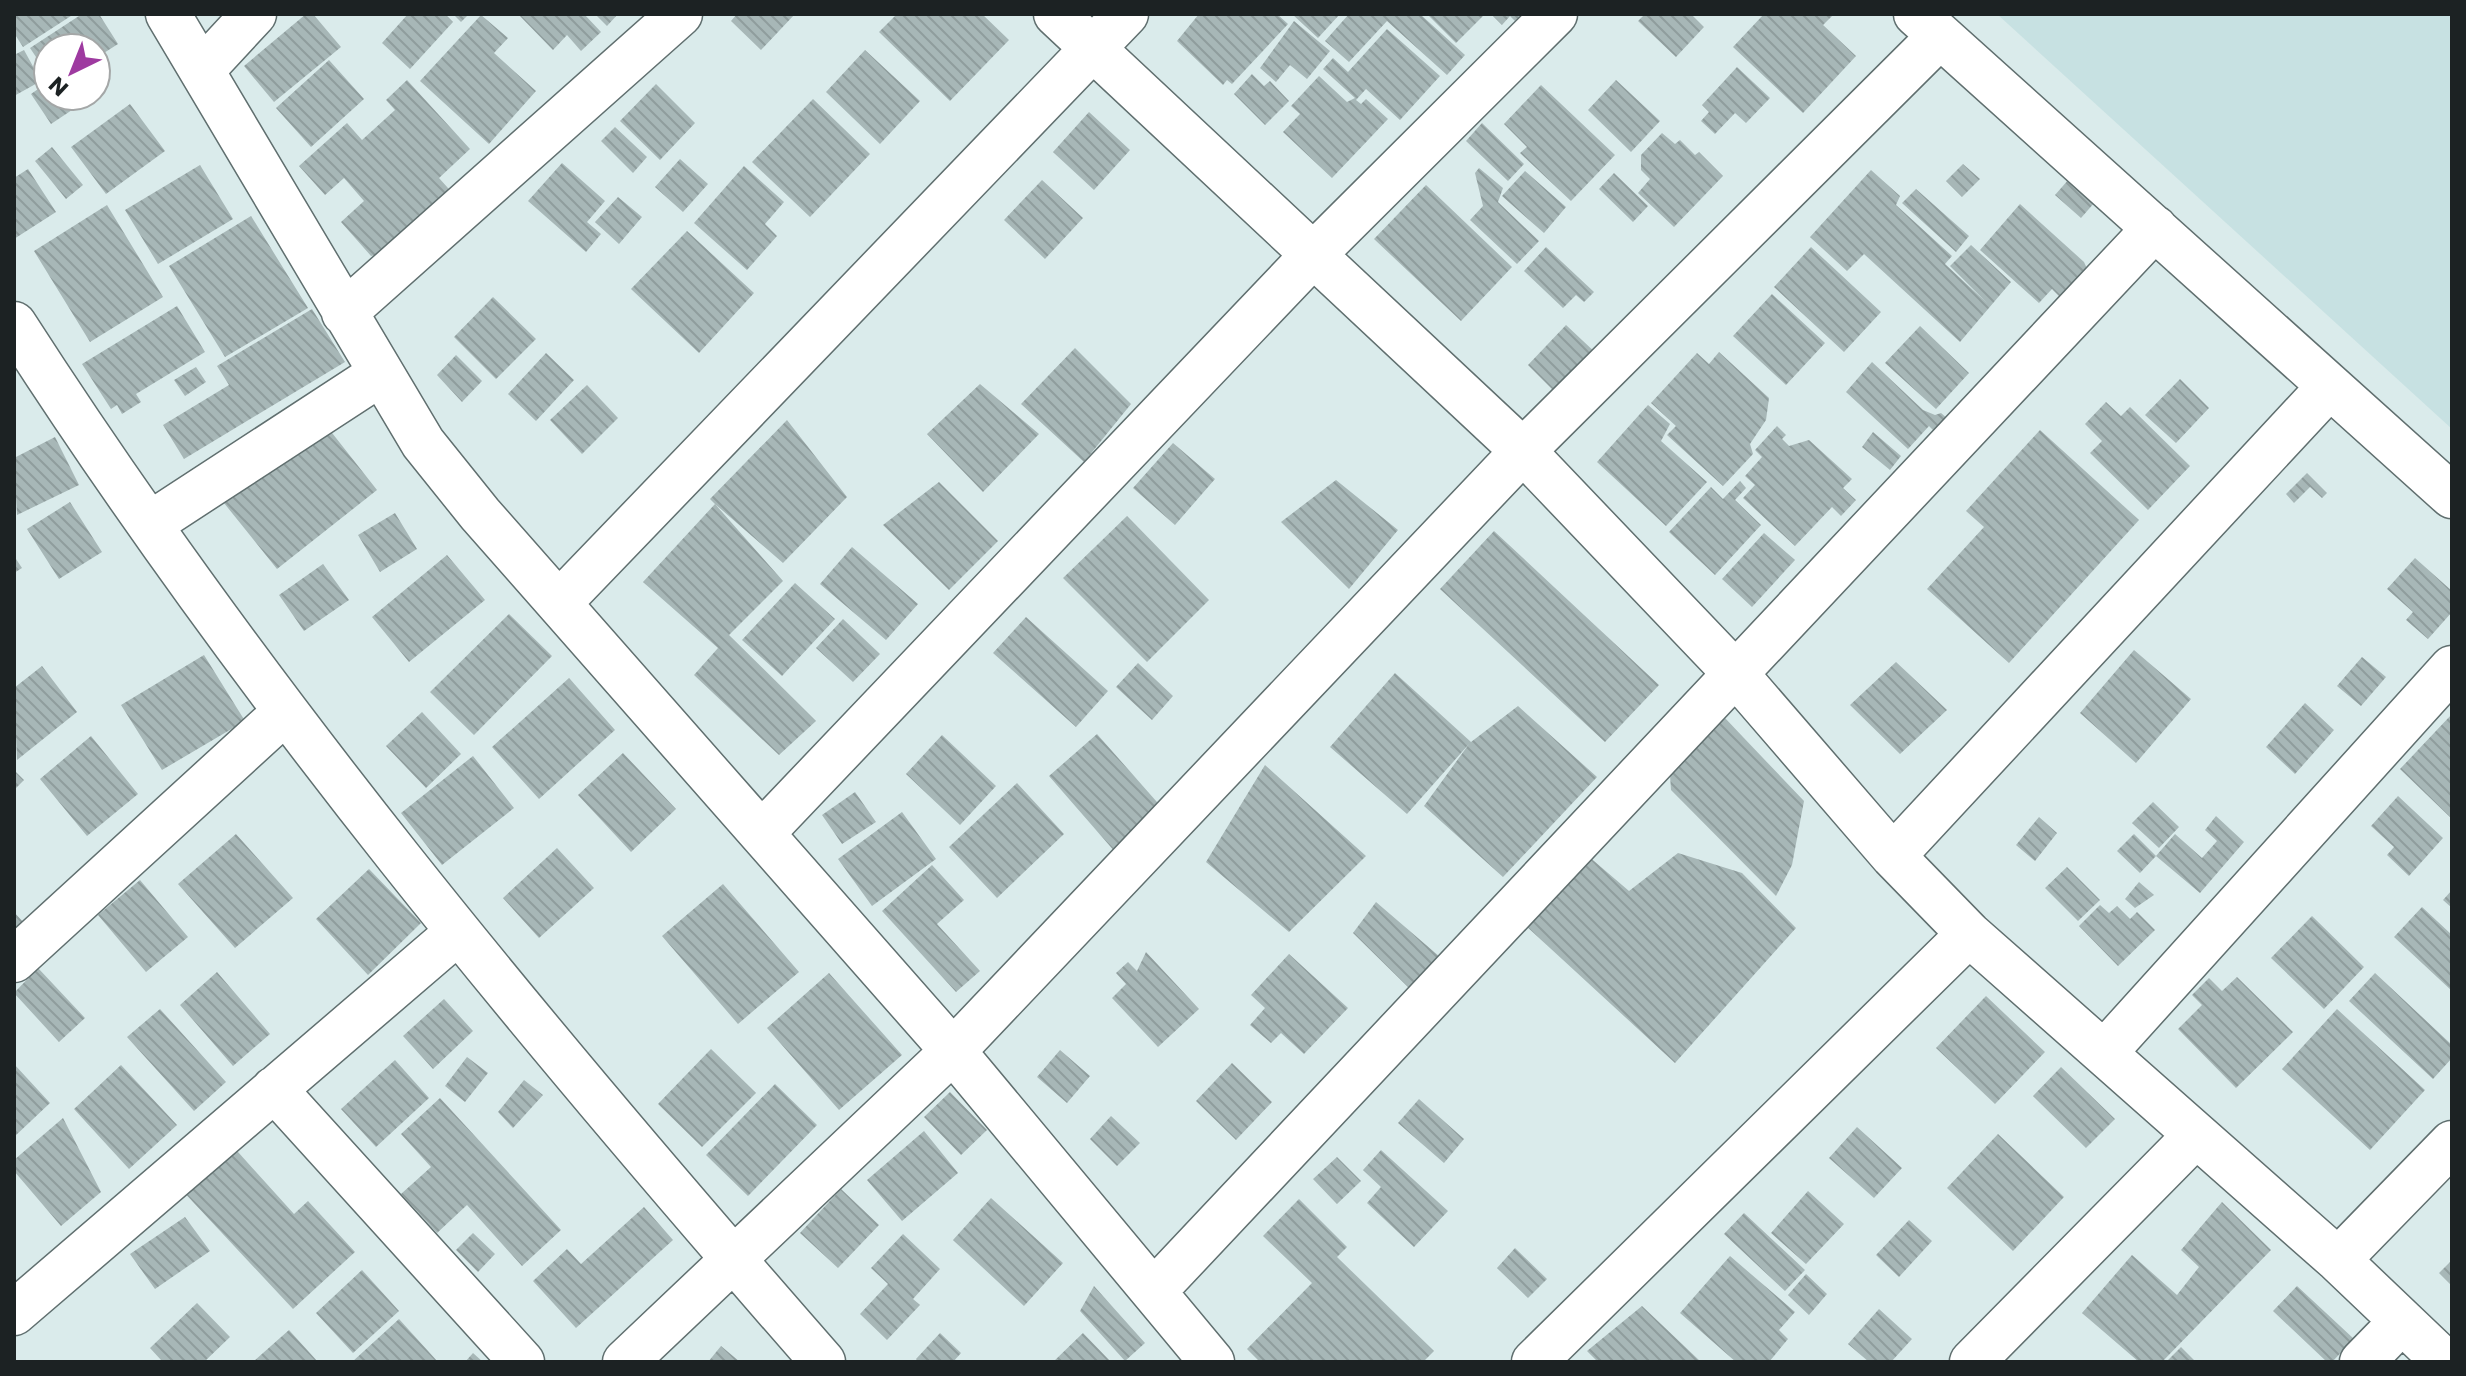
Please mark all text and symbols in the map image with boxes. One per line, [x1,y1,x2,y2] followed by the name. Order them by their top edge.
[32,32,112,112] north arrow
[42,69,75,103] text: N

